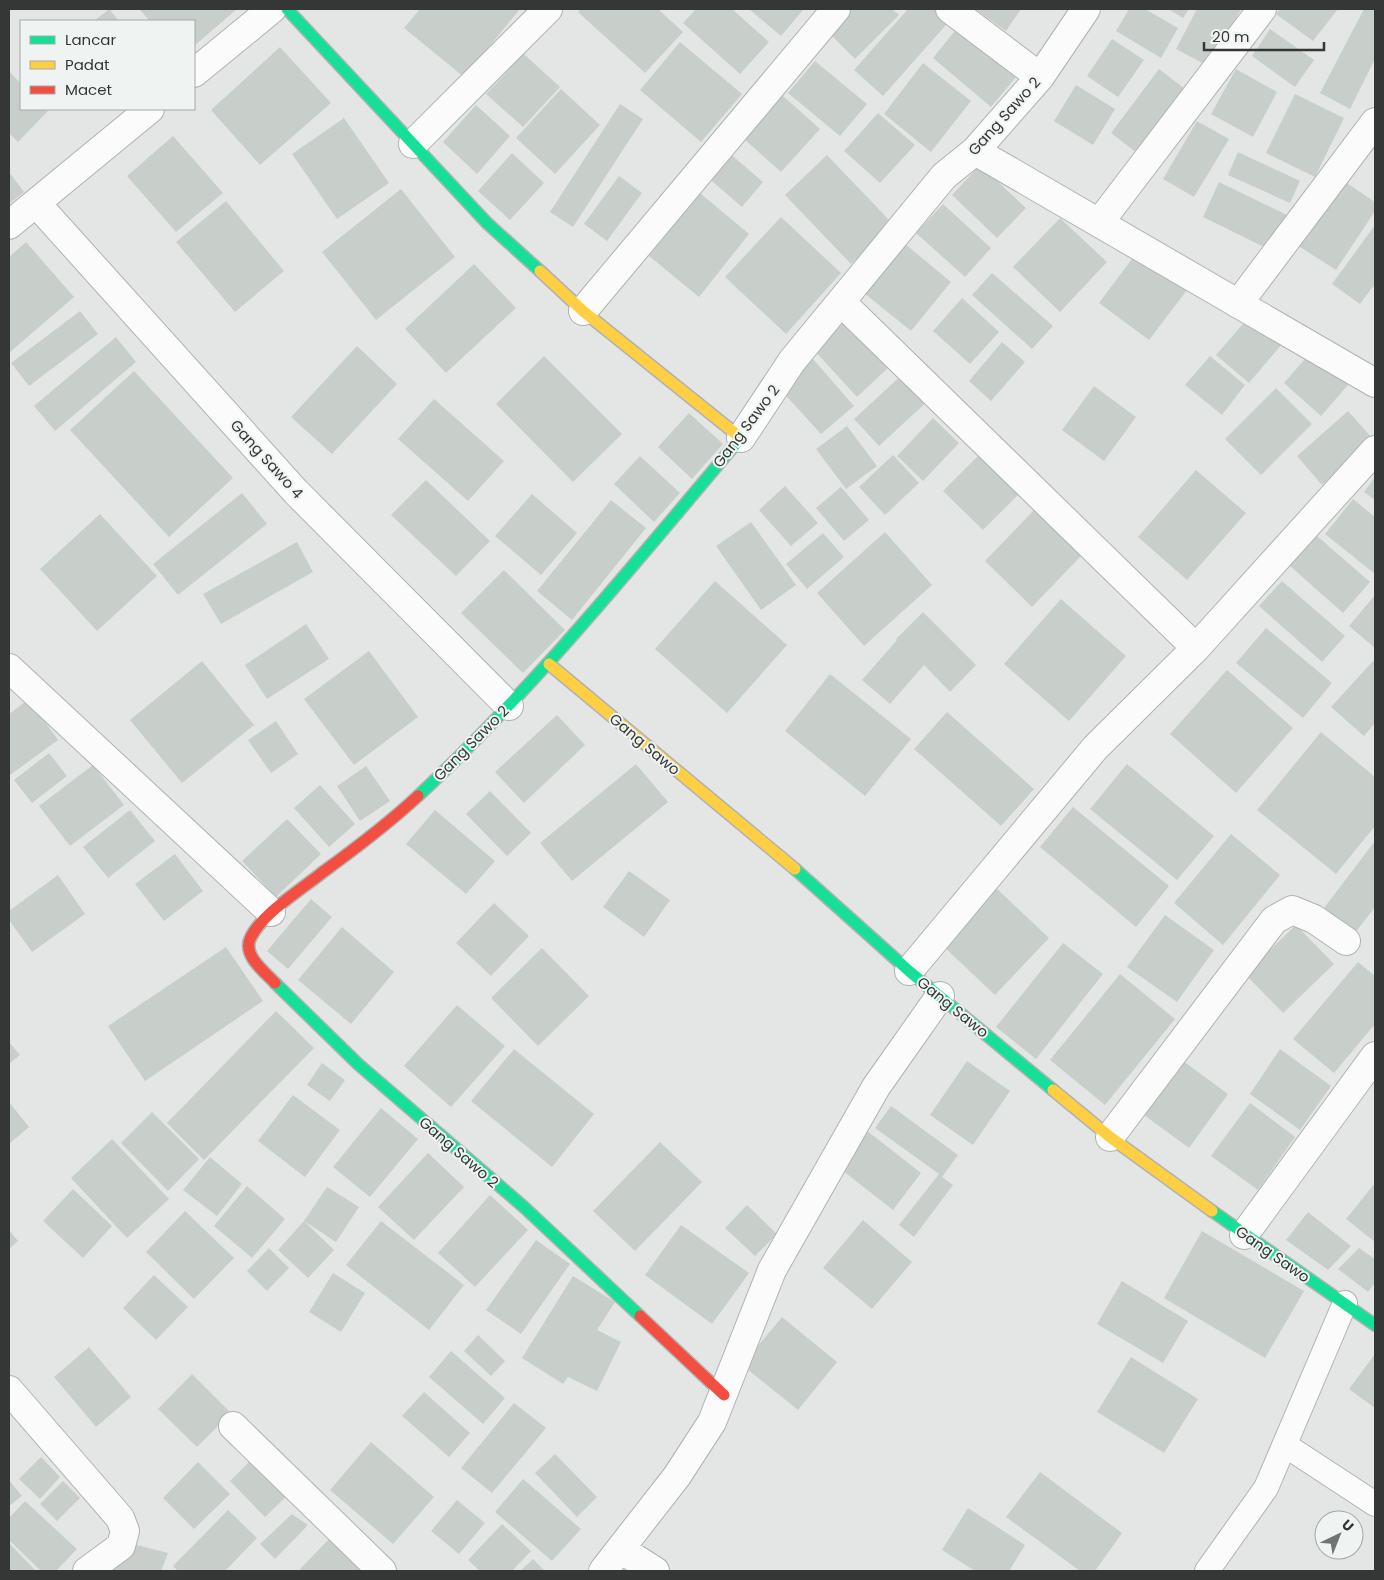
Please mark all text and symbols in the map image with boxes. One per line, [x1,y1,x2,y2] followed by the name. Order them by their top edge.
[20,20,195,110] legend
[1204,20,1324,52] scale bar
[1212,26,1250,47] text: 20 m
[65,29,116,50] text: Lancar
[65,54,110,75] text: Padat
[963,72,1045,160] street label: Gang Sawo 2
[65,79,112,100] text: Macet
[708,380,784,472] street label: Gang Sawo 2
[226,415,308,503] street label: Gang Sawo 4
[429,701,513,785] street label: Gang Sawo 2
[605,708,685,780] street label: Gang Sawo
[913,972,993,1042] street label: Gang Sawo
[415,1112,503,1192] street label: Gang Sawo 2
[1232,1221,1314,1287] street label: Gang Sawo
[1314,1510,1364,1560] north arrow
[1337,1515,1358,1536] text: U

